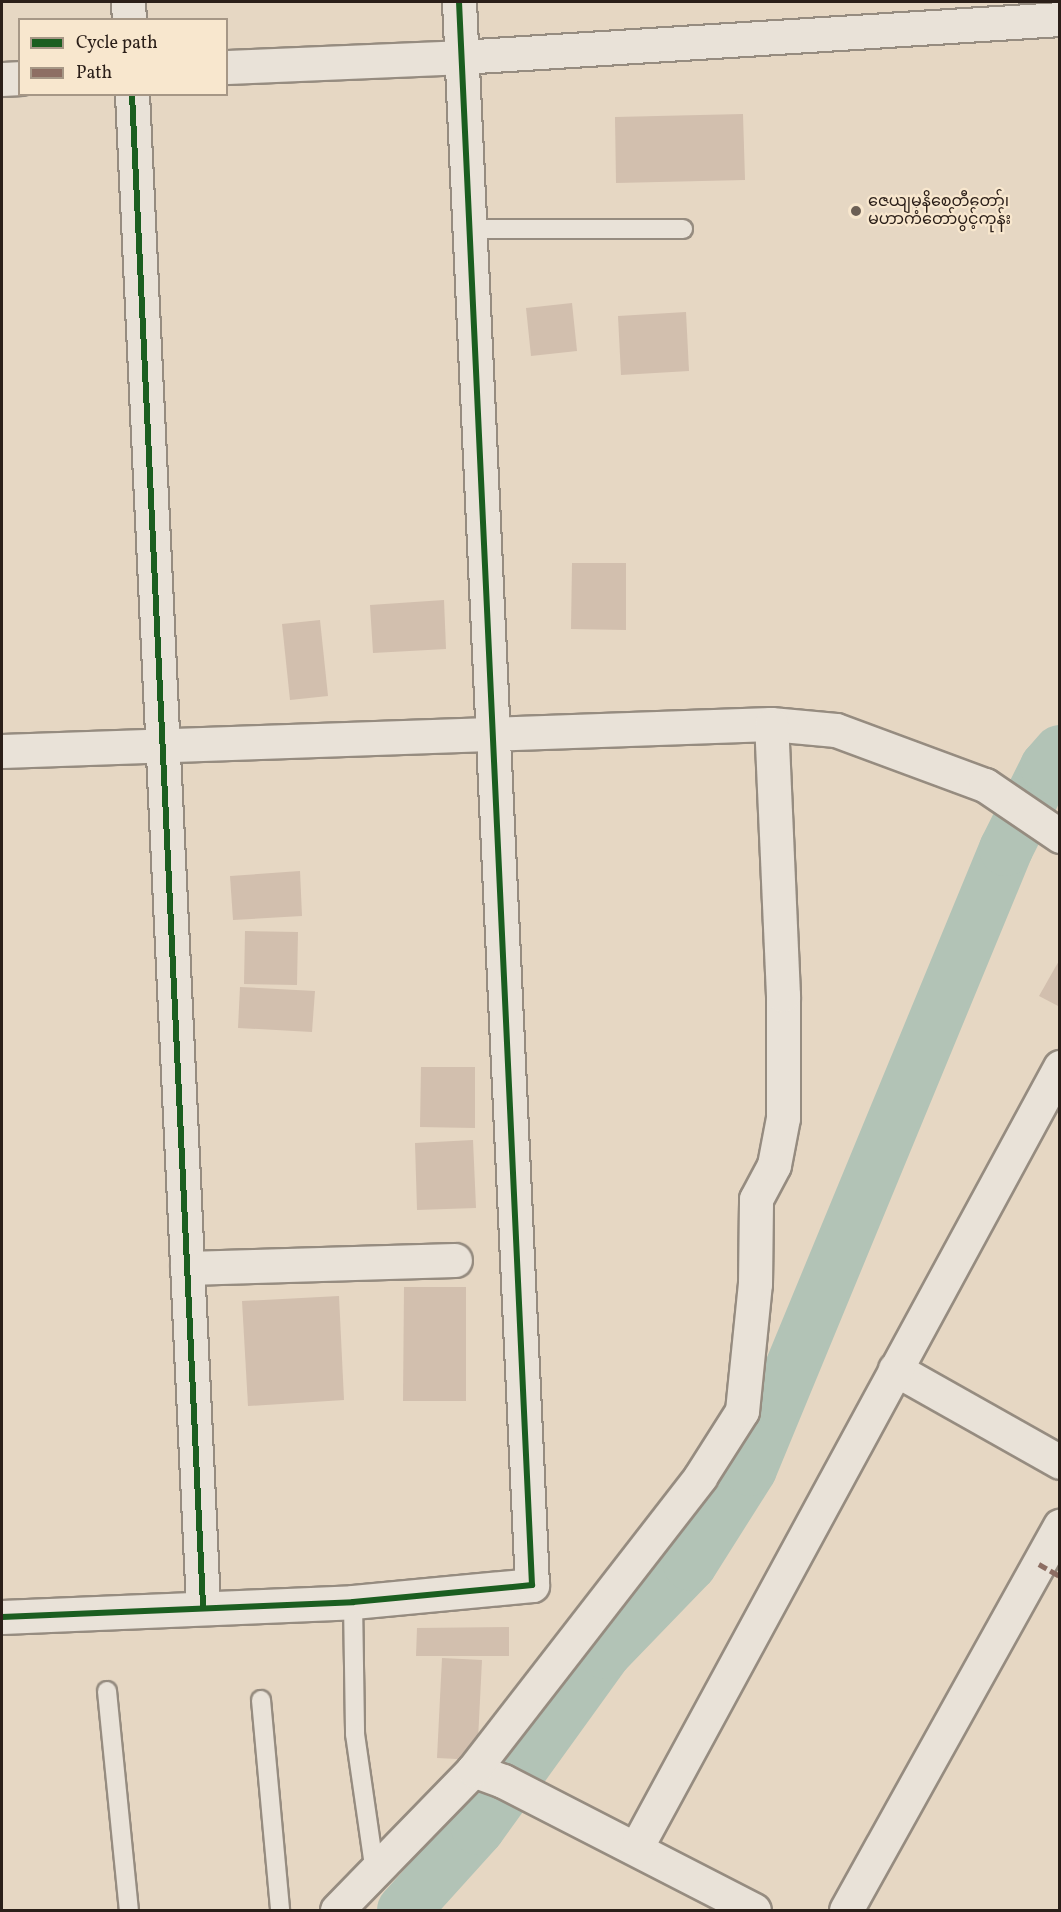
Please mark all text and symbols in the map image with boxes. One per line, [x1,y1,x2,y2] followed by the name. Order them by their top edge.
[18,18,228,96] legend
[76,31,158,56] text: Cycle path
[76,61,112,86] text: Path
[868,192,1011,230] place label: ဇေယျမုနိစေတီတော်၊ မဟာကံတော်ပွင့်ကုန်း
[849,204,863,218] marker: ဇေယျမုနိစေတီတော်၊ မဟာကံတော်ပွင့်ကုန်း

